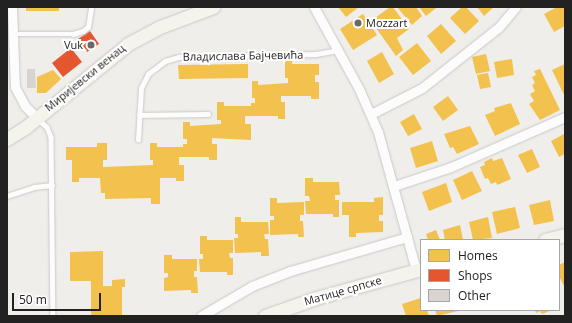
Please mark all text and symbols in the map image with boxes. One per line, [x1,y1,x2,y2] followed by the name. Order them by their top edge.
[366,16,407,30] place label: Mozzart
[353,18,363,28] marker: Mozzart
[64,38,83,52] place label: Vuk
[86,40,96,50] marker: Vuk
[42,42,128,114] street label: Миријевски венац
[183,48,303,64] street label: Владислава Бајчевића
[420,239,560,311] legend
[458,247,498,264] text: Homes
[458,267,492,284] text: Shops
[303,274,383,308] street label: Матице српске
[14,285,103,311] scale bar
[458,287,491,304] text: Other
[19,291,47,308] text: 50 m

